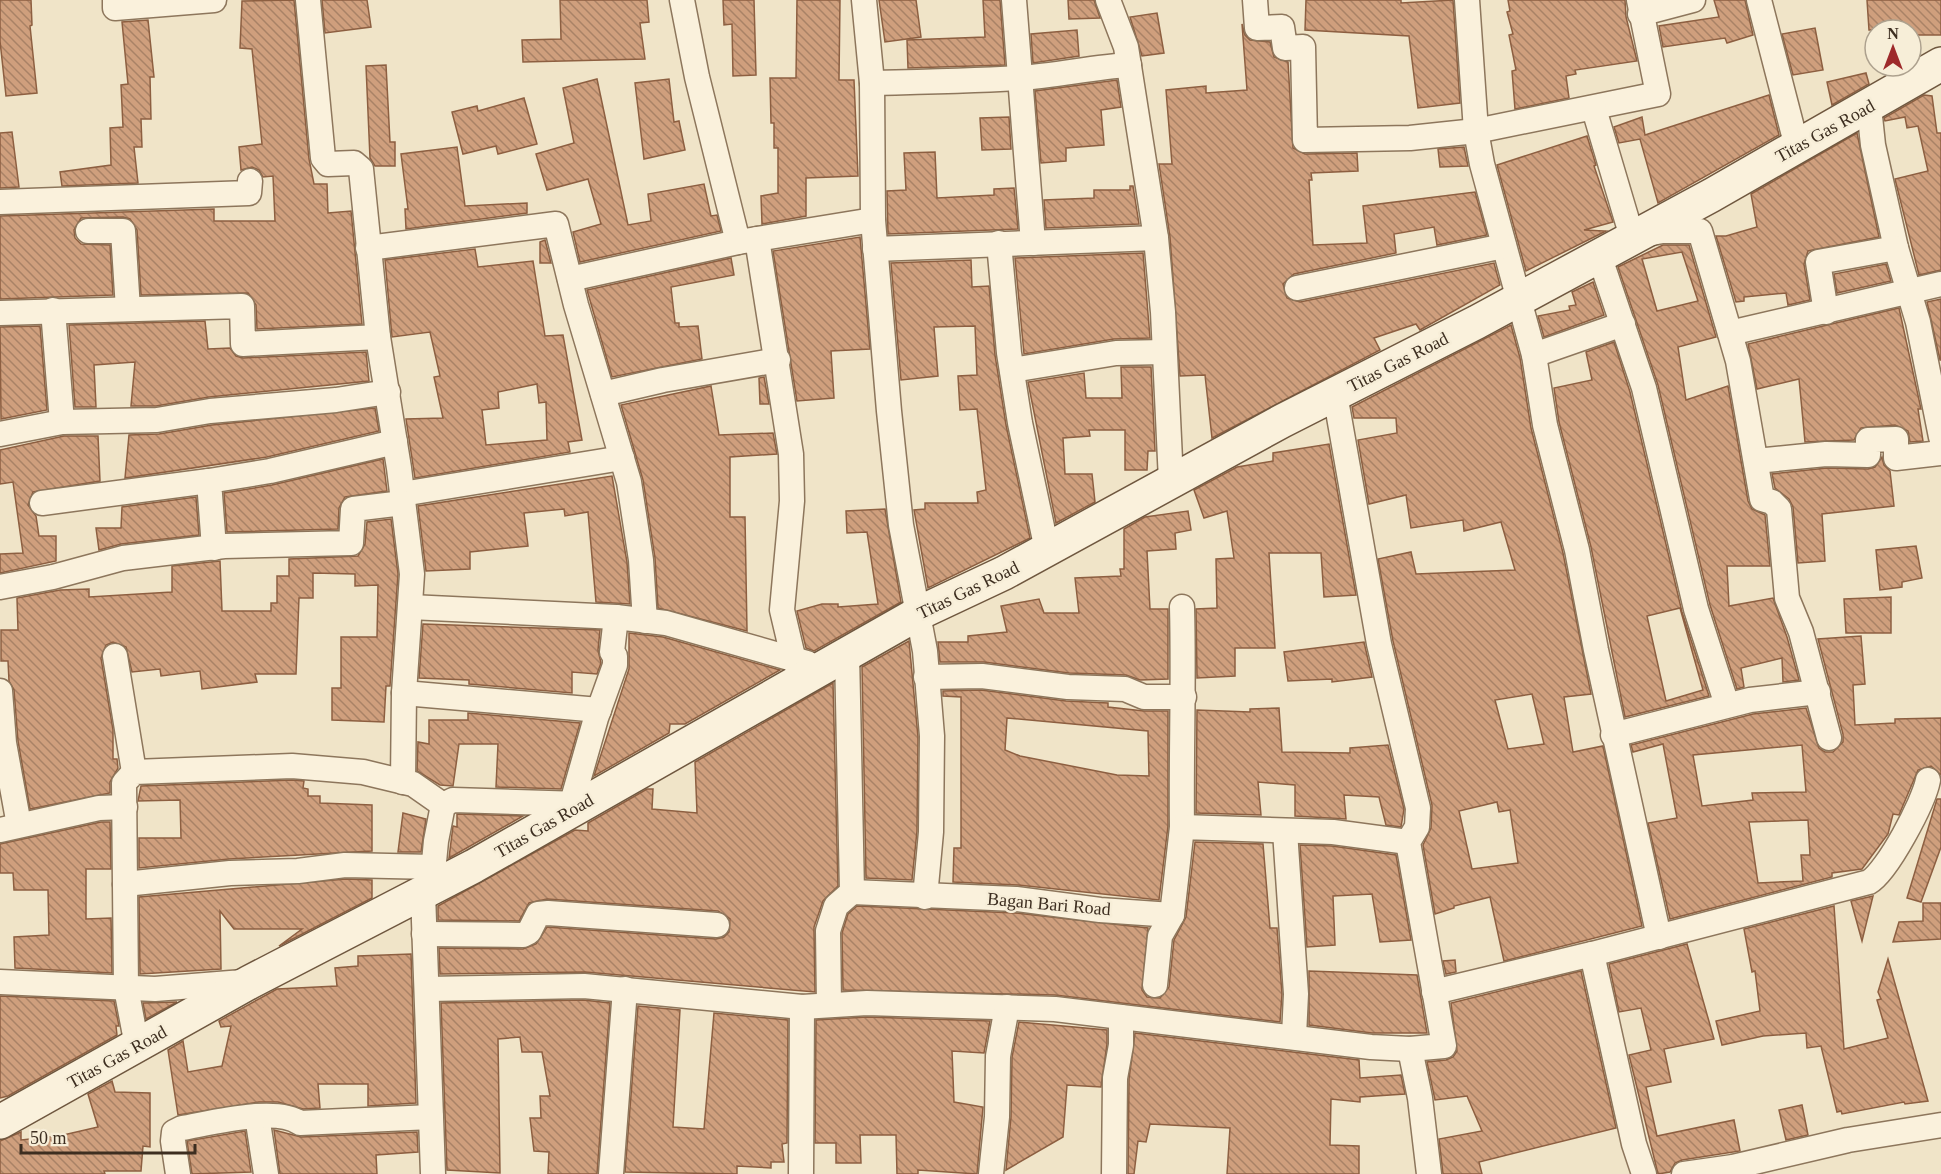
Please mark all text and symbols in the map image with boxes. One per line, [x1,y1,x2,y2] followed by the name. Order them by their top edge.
[1863,18,1923,78] north arrow
[1887,25,1899,42] text: N
[1772,96,1878,166] street label: Titas Gas Road
[1344,328,1452,396] street label: Titas Gas Road
[914,557,1022,623] street label: Titas Gas Road
[491,790,597,862] street label: Titas Gas Road
[986,889,1112,919] street label: Bagan Bari Road
[64,1022,170,1092] street label: Titas Gas Road
[21,1117,195,1155] scale bar
[30,1128,67,1148] text: 50 m

